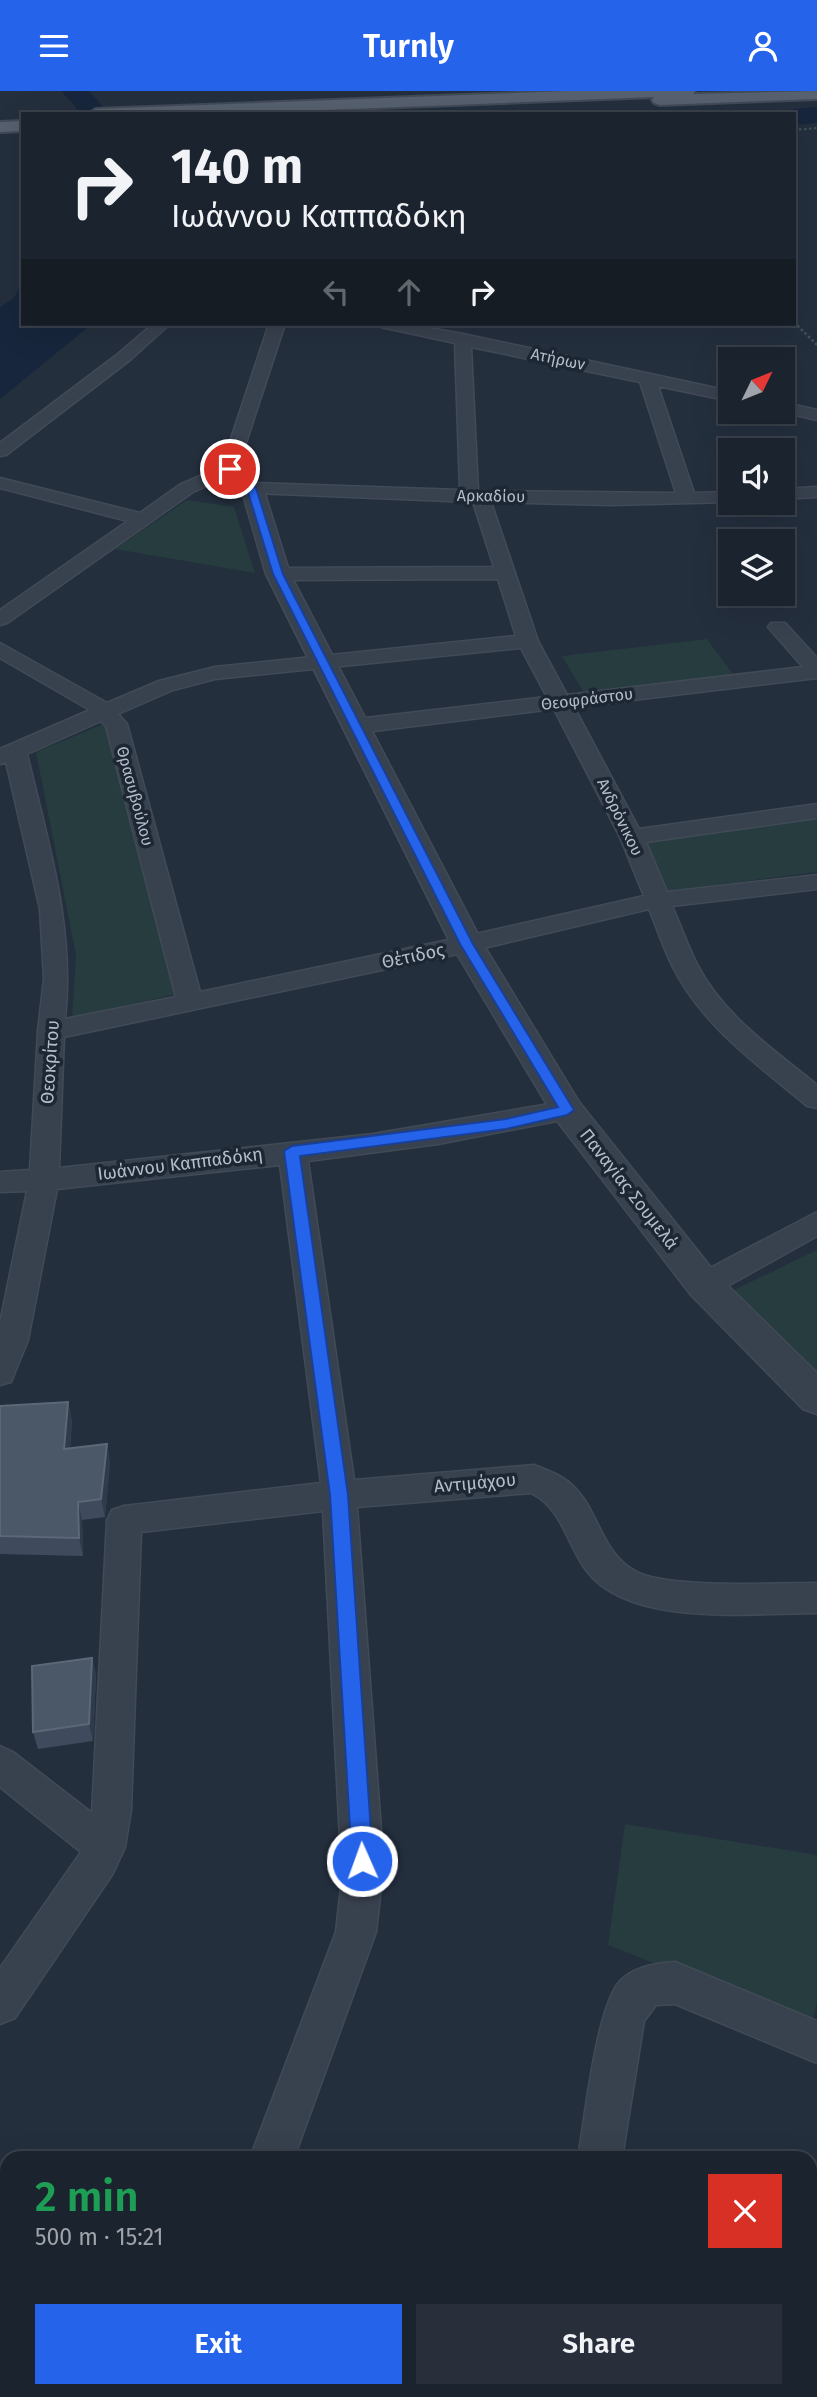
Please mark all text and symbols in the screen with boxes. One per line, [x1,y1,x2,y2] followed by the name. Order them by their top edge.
[35,27,73,65] icon: menu
[363,27,454,65] text: Turnly
[744,27,782,65] icon: person
[171,137,303,196] text: 140 m
[56,140,147,231] icon: right
[171,197,467,235] text: Ιωάννου Καππαδόκη
[317,273,355,311] icon: left
[390,273,428,311] icon: ahead
[463,273,501,311] icon: right
[529,344,587,374] street label: Ατήρων
[718,347,794,423] north arrow
[718,347,795,606] map controls
[718,438,795,515] button: sound
[200,439,260,499] pin
[211,450,249,488] icon: arrive
[457,486,525,506] street label: Αρκαδίου
[718,529,795,606] button: layers
[540,684,634,714] street label: Θεοφράστου
[113,744,157,848] street label: Θρασυβούλου
[593,775,647,859] street label: Ανδρόνικου
[380,939,447,973] street label: Θέτιδος
[36,1019,64,1105] street label: Θεοκρίτου
[575,1124,683,1254] street label: Παναγίας Σουμελά
[96,1143,264,1185] street label: Ιωάννου Καππαδόκη
[433,1468,517,1498] street label: Αντιμάχου
[325,1824,399,1898] position arrow
[35,2172,139,2222] text: 2 min
[708,2174,782,2248] button: close
[35,2223,163,2251] text: 500 m · 15:21
[35,2304,402,2384] button: Exit
[416,2304,782,2384] button: Share

